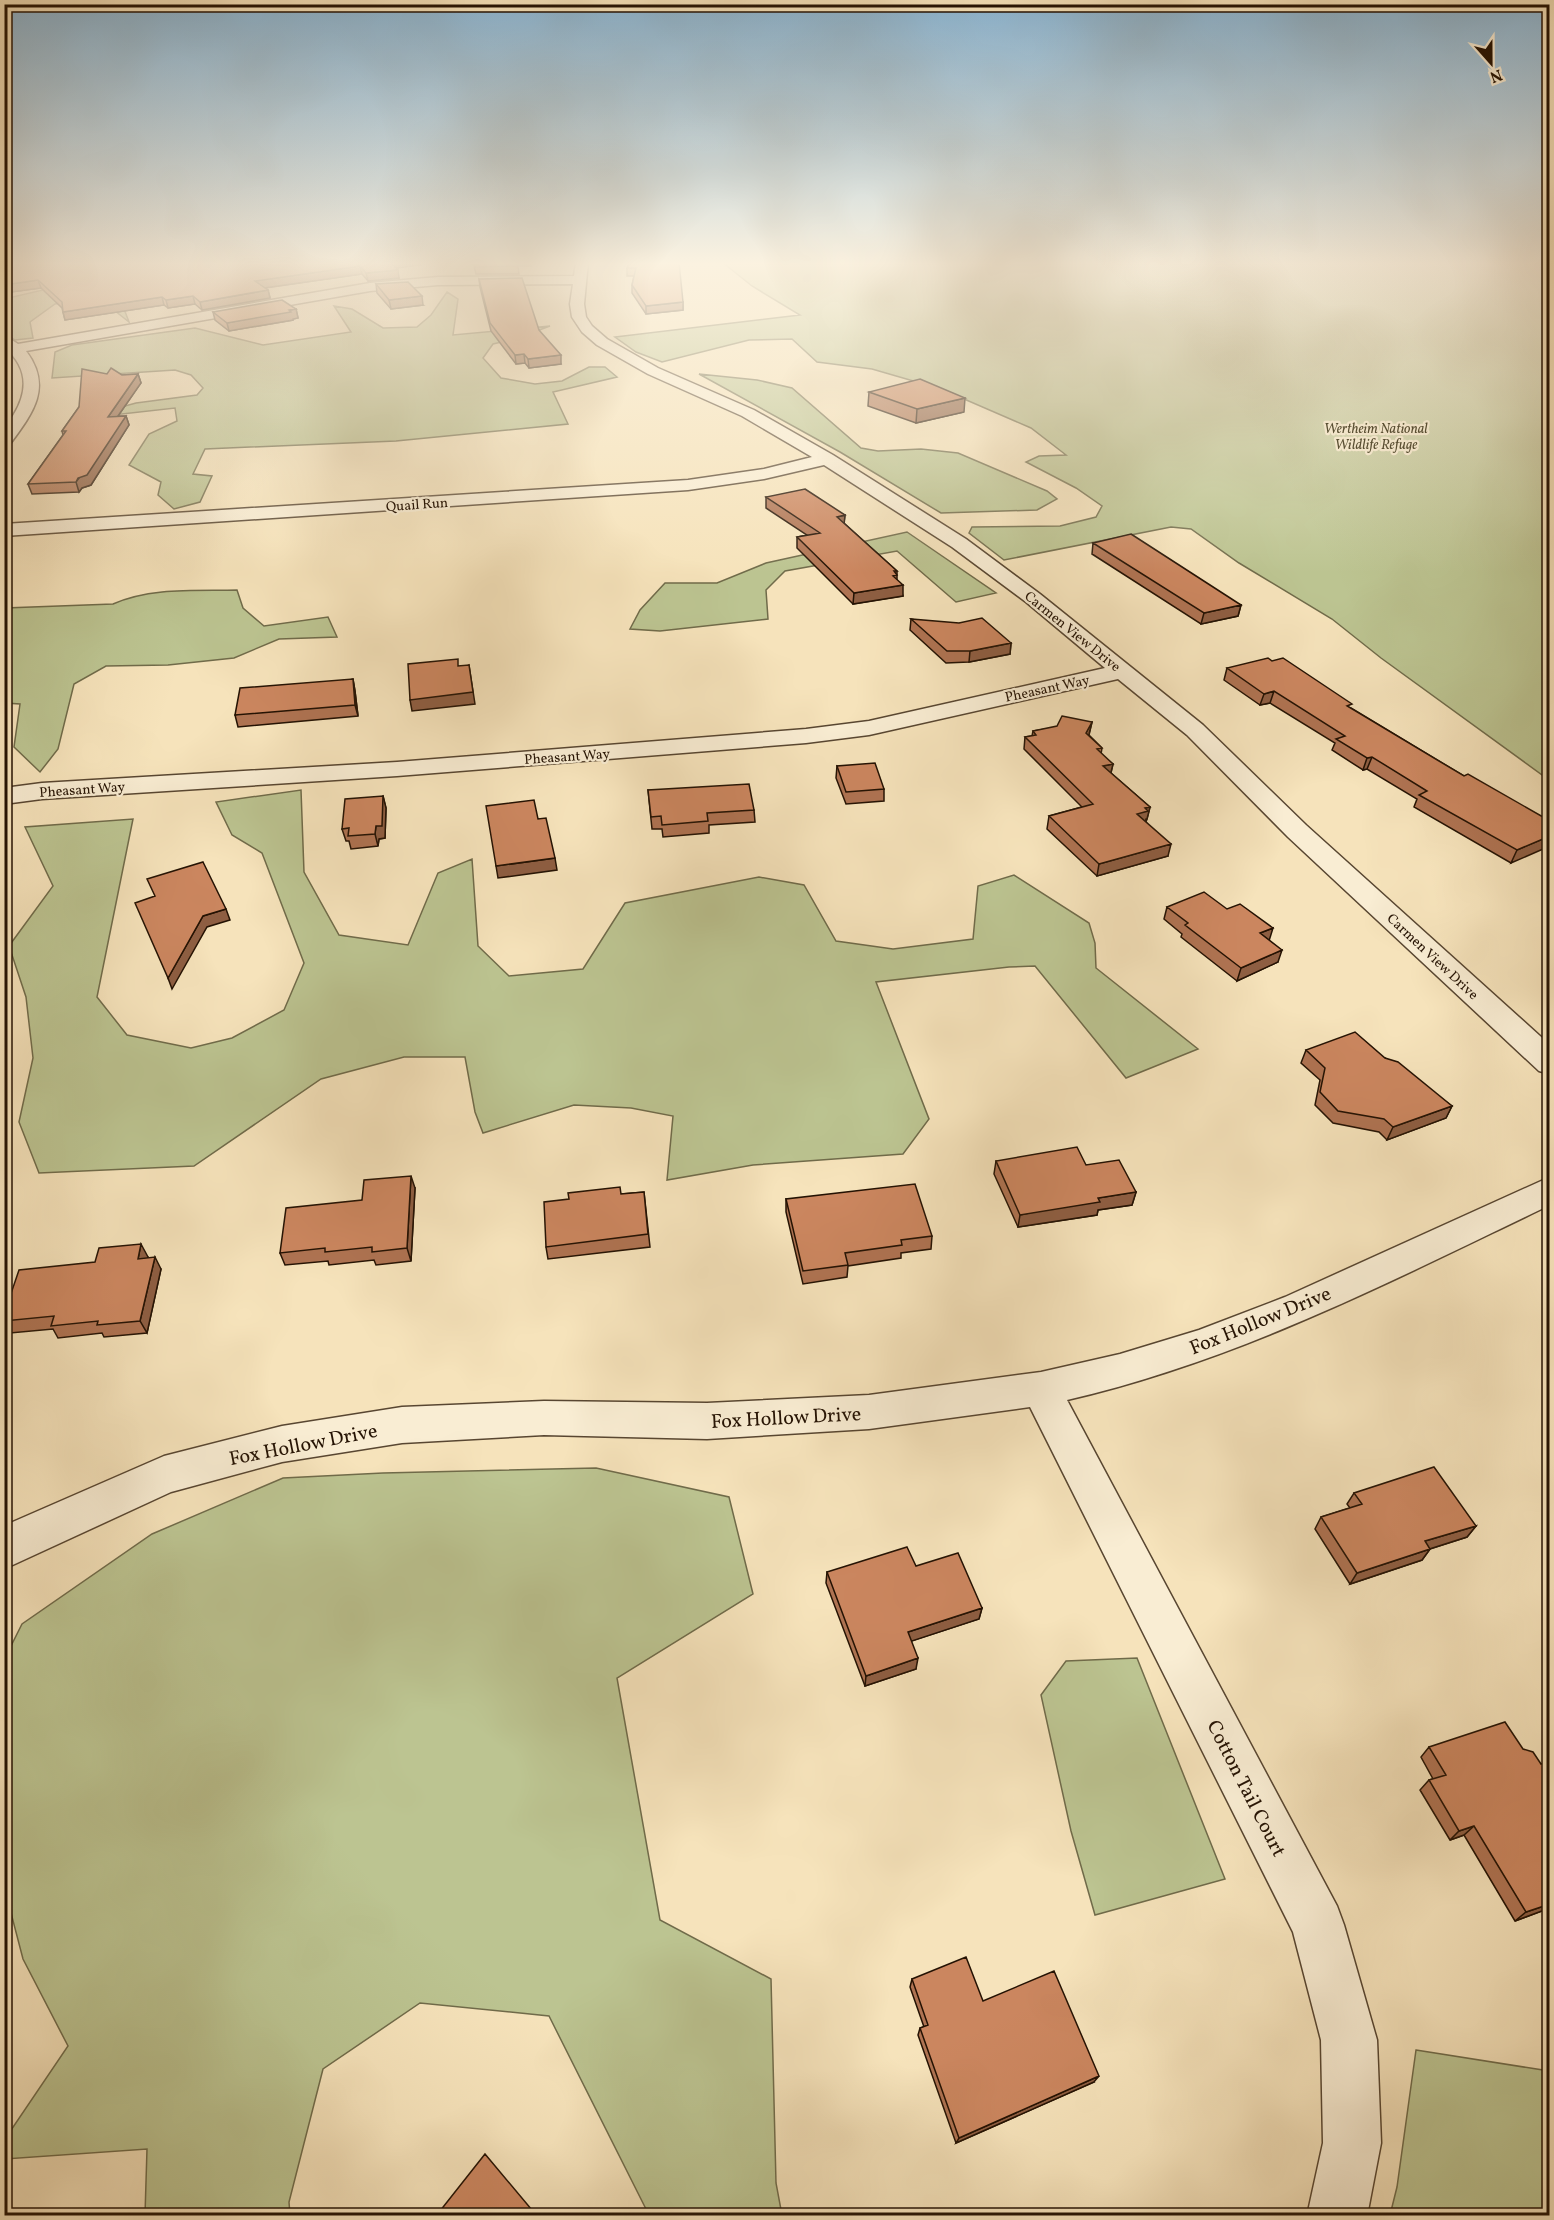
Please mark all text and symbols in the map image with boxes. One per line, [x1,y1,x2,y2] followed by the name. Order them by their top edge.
[1461,33,1521,93] north arrow
[1486,63,1505,88] text: N
[1324,420,1428,455] park label: Wertheim National Wildlife Refuge
[385,494,449,517] street label: Quail Run
[1020,587,1124,677] street label: Carmen View Drive
[1003,671,1092,708] street label: Pheasant Way
[524,745,611,770] street label: Pheasant Way
[39,778,126,803] street label: Pheasant Way
[1382,910,1482,1005] street label: Carmen View Drive
[1186,1281,1336,1363] street label: Fox Hollow Drive
[710,1401,862,1437] street label: Fox Hollow Drive
[227,1418,380,1474] street label: Fox Hollow Drive
[1199,1716,1292,1862] street label: Cotton Tail Court

